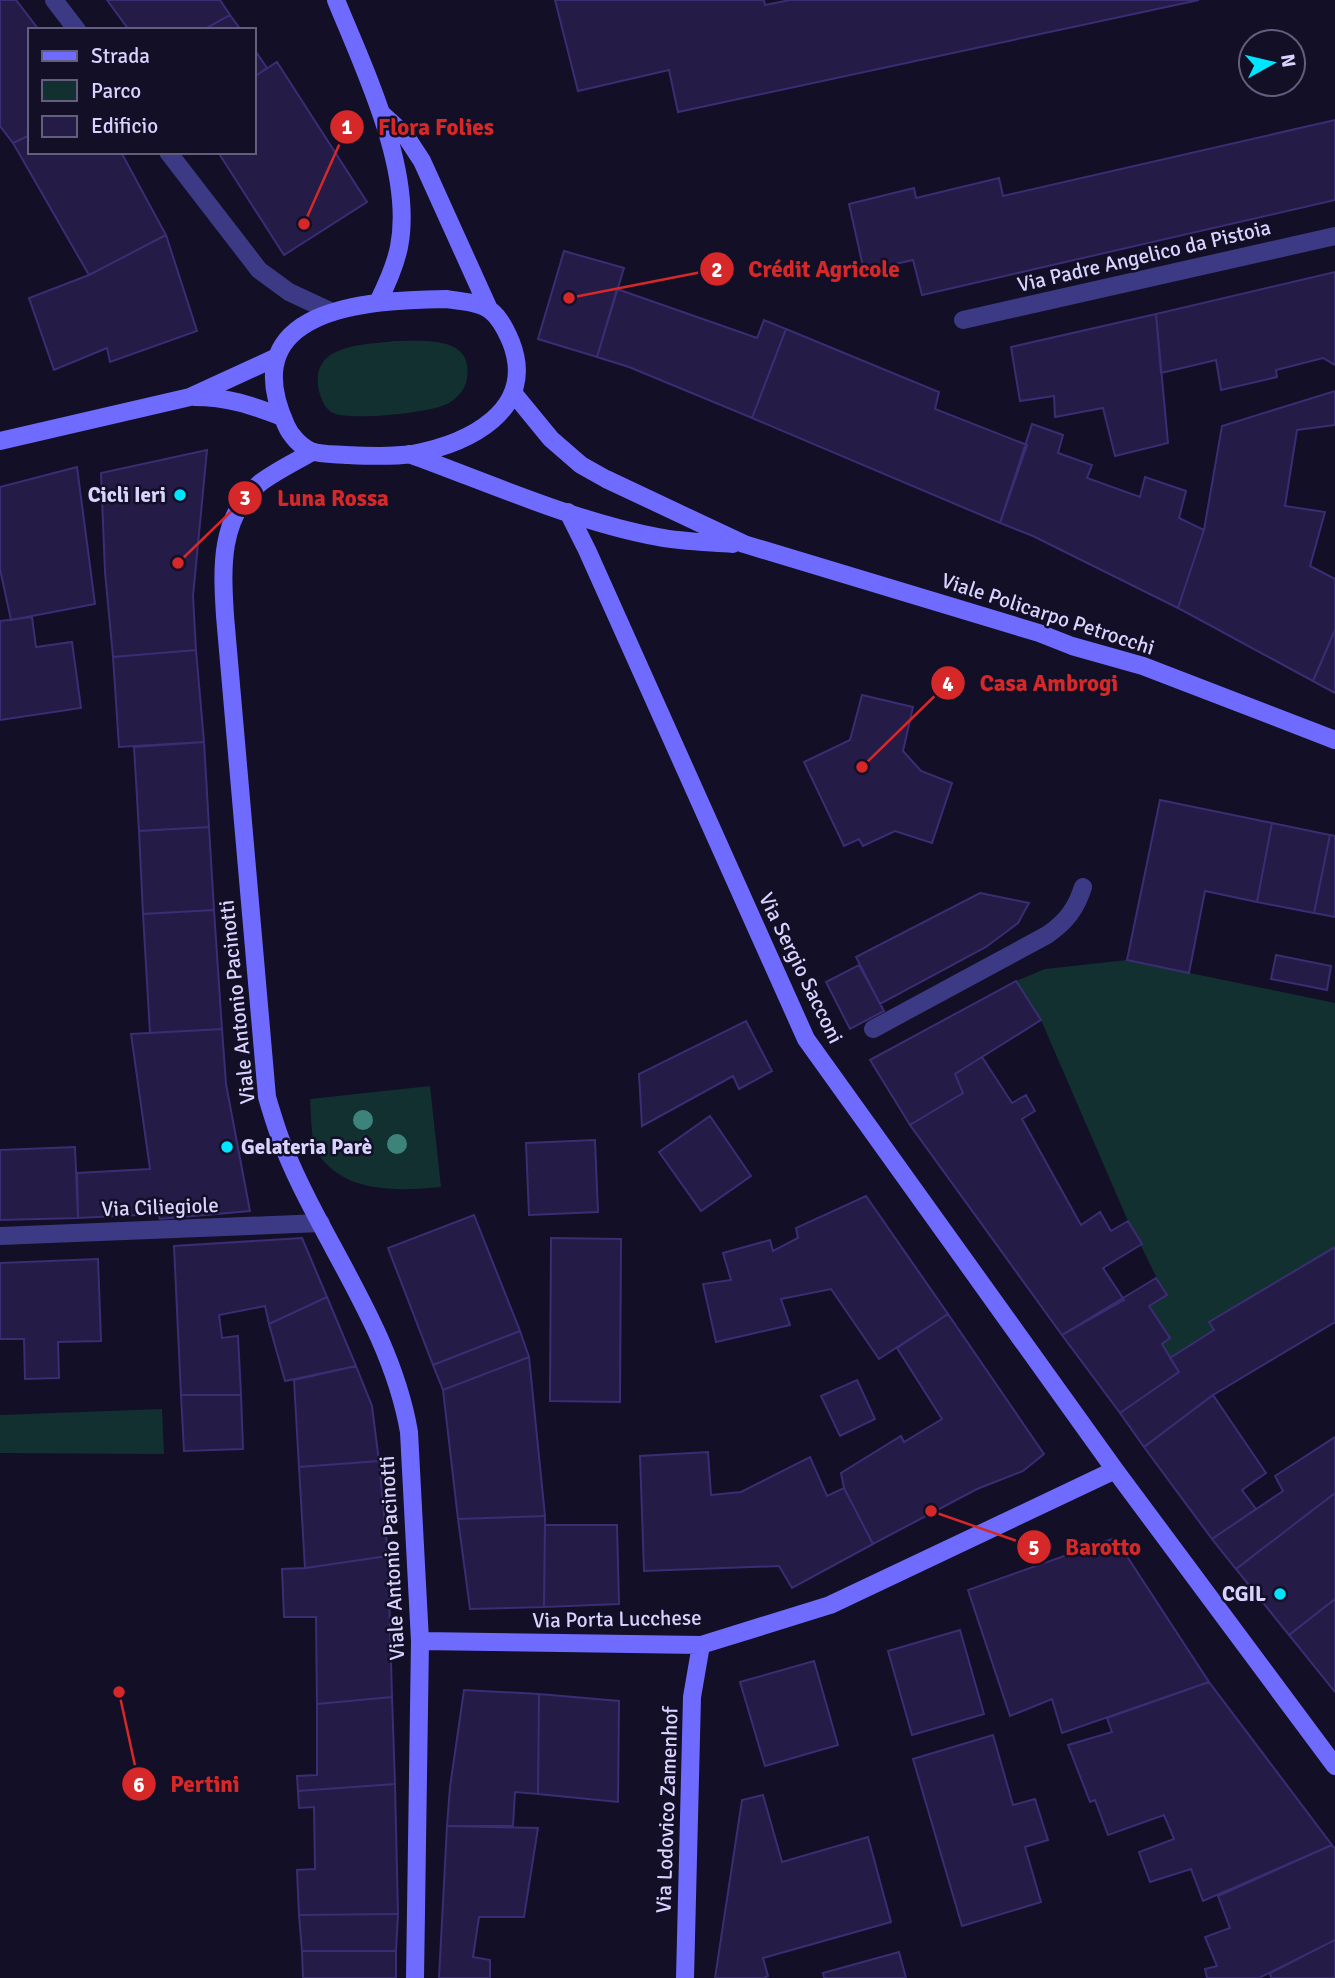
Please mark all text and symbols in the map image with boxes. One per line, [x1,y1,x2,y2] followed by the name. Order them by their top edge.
[28,28,256,154] legend
[1237,28,1307,98] north arrow
[91,43,150,69] text: Strada
[1275,53,1301,69] text: N
[91,78,141,104] text: Parco
[329,105,508,149] callout: Flora Folies
[91,113,158,139] text: Edificio
[378,113,494,142] text: Flora Folies
[341,114,353,140] text: 1
[1015,214,1273,298] street label: Via Padre Angelico da Pistoia
[699,247,914,291] callout: Crédit Agricole
[748,255,900,284] text: Crédit Agricole
[711,257,723,283] text: 2
[228,476,403,520] callout: Luna Rossa
[88,482,166,508] place label: Cicli Ieri
[277,484,389,513] text: Luna Rossa
[239,485,251,511] text: 3
[172,487,188,503] marker: Cicli Ieri
[938,567,1158,661] street label: Viale Policarpo Petrocchi
[930,661,1132,705] callout: Casa Ambrogi
[980,669,1118,698] text: Casa Ambrogi
[942,671,954,697] text: 4
[753,888,849,1048] street label: Via Sergio Sacconi
[213,899,261,1105] street label: Viale Antonio Pacinotti
[241,1134,372,1160] place label: Gelateria Parè
[219,1139,235,1155] marker: Gelateria Parè
[101,1192,219,1222] street label: Via Ciliegiole
[374,1455,410,1661] street label: Viale Antonio Pacinotti
[1016,1525,1155,1569] callout: Barotto
[1065,1533,1141,1562] text: Barotto
[1028,1535,1040,1561] text: 5
[1222,1581,1266,1607] place label: CGIL
[1272,1586,1288,1602] marker: CGIL
[532,1605,702,1633] street label: Via Porta Lucchese
[650,1705,684,1914] street label: Via Lodovico Zamenhof
[121,1762,254,1806] callout: Pertini
[170,1770,240,1799] text: Pertini
[133,1772,145,1798] text: 6

